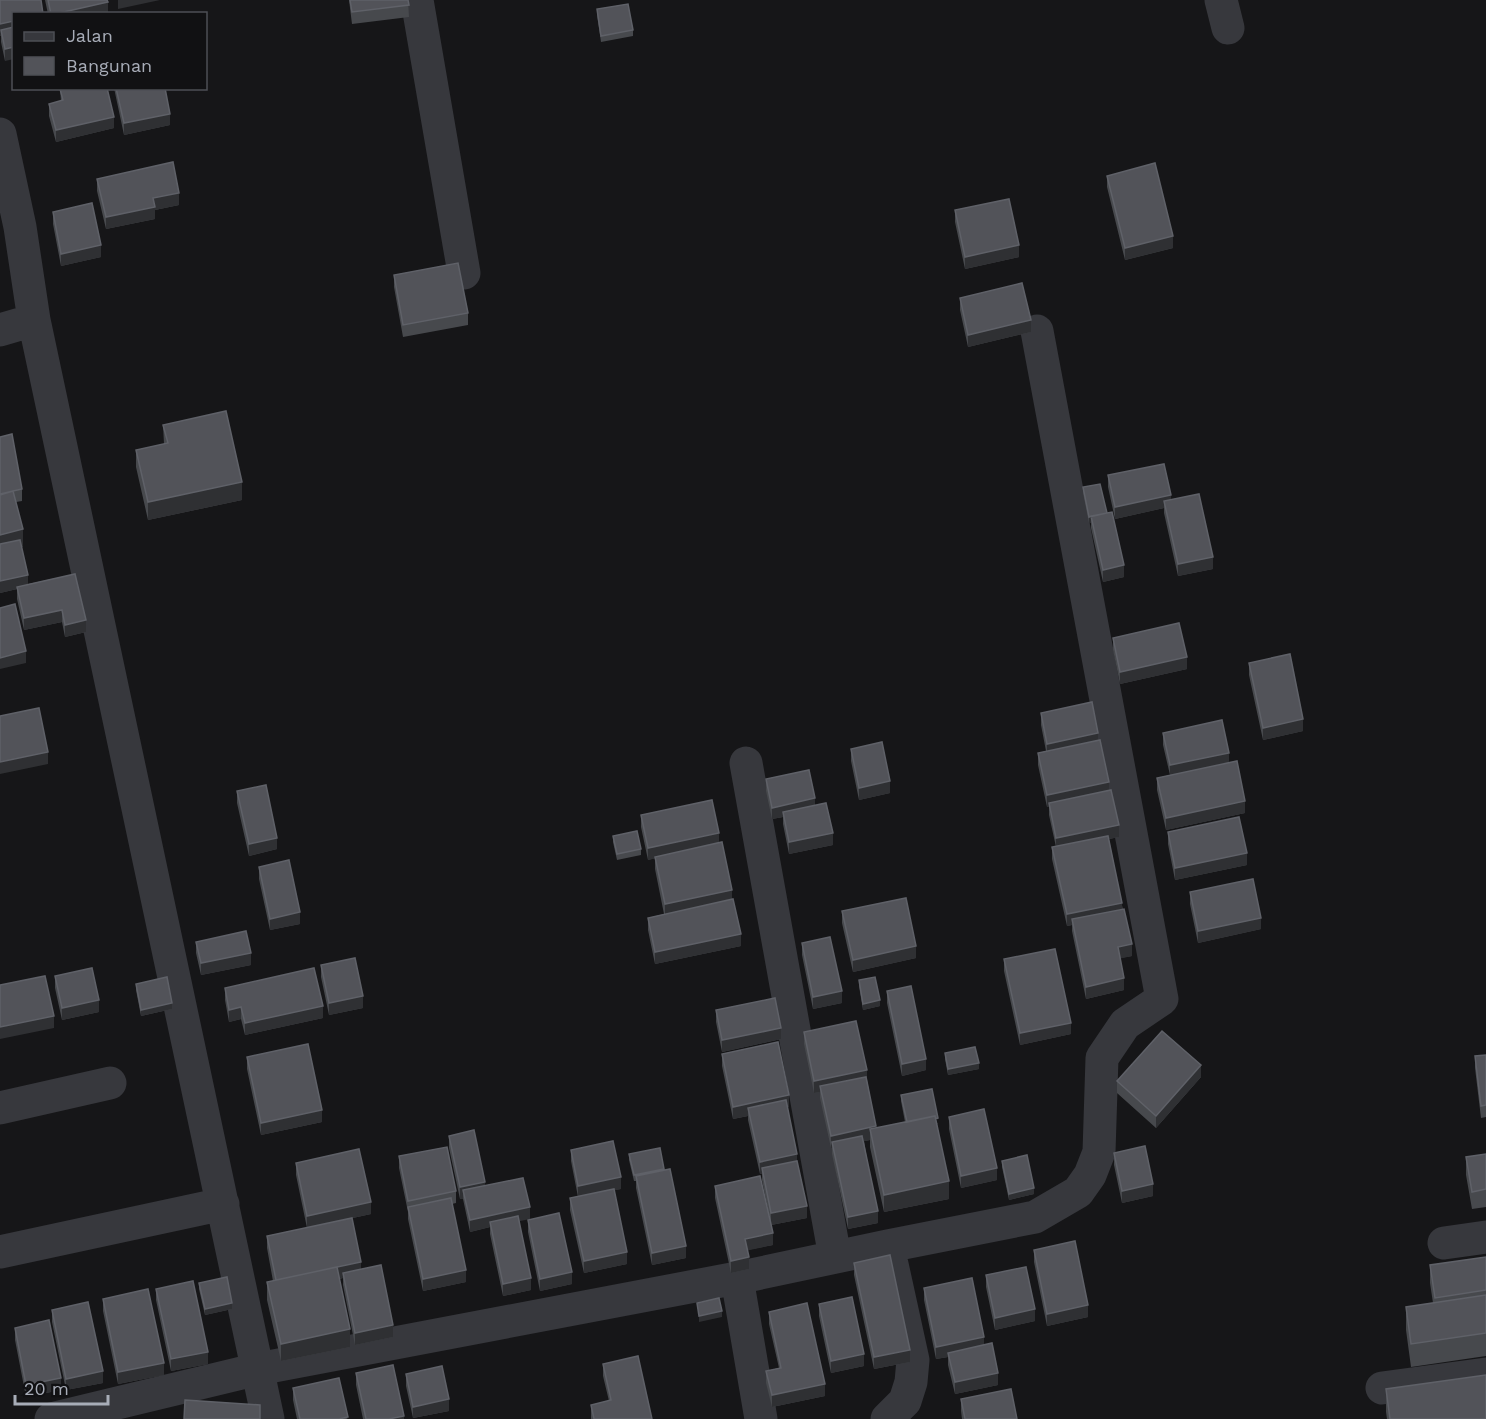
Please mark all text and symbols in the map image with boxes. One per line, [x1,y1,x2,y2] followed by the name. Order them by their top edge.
[12,12,207,90] legend
[66,25,113,46] text: Jalan
[66,55,152,76] text: Bangunan
[15,1368,108,1406] scale bar
[24,1378,69,1399] text: 20 m

